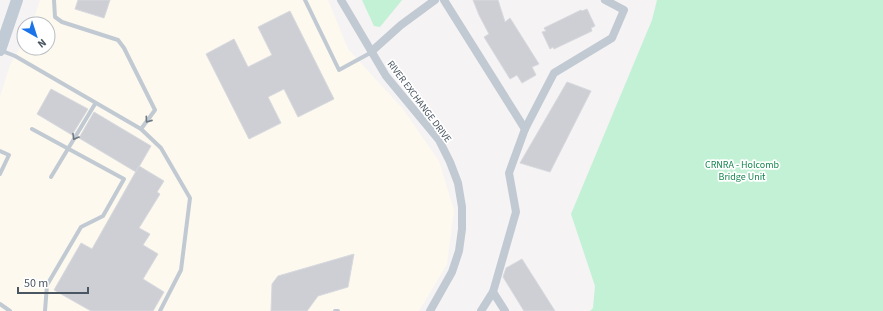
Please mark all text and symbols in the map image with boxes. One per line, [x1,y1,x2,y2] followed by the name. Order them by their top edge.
[16,16,56,56] north arrow
[34,35,50,52] text: N
[384,58,455,145] street label: RIVER EXCHANGE DRIVE
[146,115,153,122] one-way arrow
[73,133,80,140] one-way arrow
[705,158,780,184] park label: CRNRA - Holcomb Bridge Unit
[18,269,88,295] scale bar
[24,275,48,292] text: 50 m

